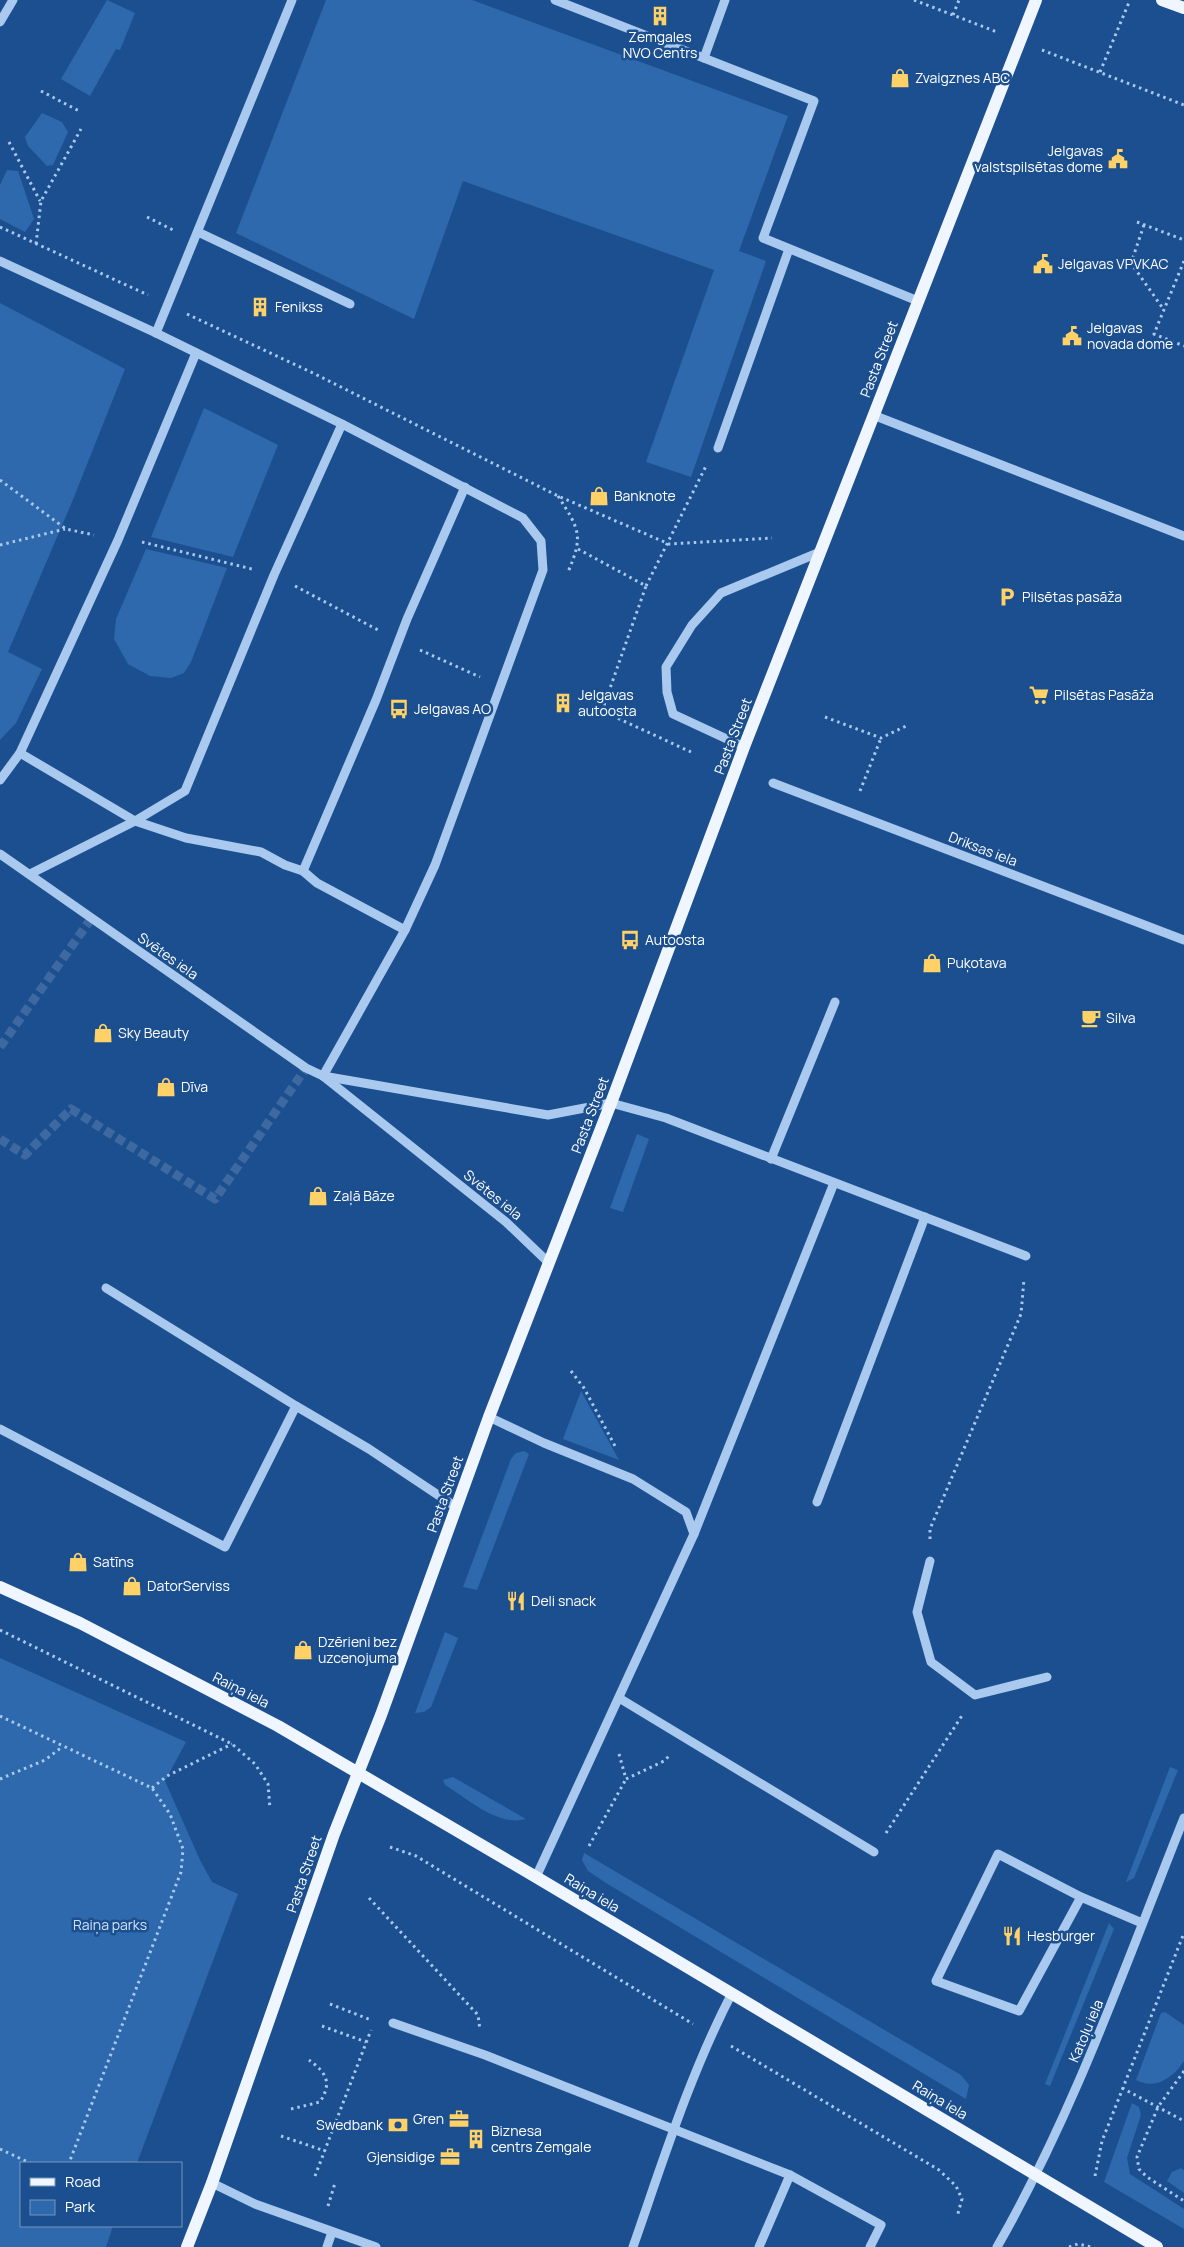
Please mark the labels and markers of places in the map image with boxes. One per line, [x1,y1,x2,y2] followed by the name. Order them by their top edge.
[649,5,671,27] building icon: Zemgales NVO Centrs
[623,27,697,62] place label: Zemgales NVO Centrs
[889,67,911,89] shop icon: Zvaigznes ABC
[915,68,1010,87] place label: Zvaigznes ABC
[974,141,1103,176] place label: Jelgavas valstspilsētas dome
[1107,148,1129,170] public building icon: Jelgavas valstspilsētas dome
[1032,253,1054,275] public building icon: Jelgavas VPVKAC
[1058,254,1169,273] place label: Jelgavas VPVKAC
[249,296,271,318] building icon: Fenikss
[275,297,323,316] place label: Fenikss
[1087,318,1173,353] place label: Jelgavas novada dome
[1061,325,1083,347] public building icon: Jelgavas novada dome
[588,485,610,507] shop icon: Banknote
[614,486,676,505] place label: Banknote
[996,586,1018,608] parking icon: Pilsētas pasāža
[1022,587,1122,606] place label: Pilsētas pasāža
[1028,684,1050,706] supermarket icon: Pilsētas Pasāža
[578,685,637,720] place label: Jelgavas autoosta
[1054,685,1154,704] place label: Pilsētas Pasāža
[552,692,574,714] building icon: Jelgavas autoosta
[388,698,410,720] bus stop icon: Jelgavas AO
[414,699,491,718] place label: Jelgavas AO
[619,929,641,951] bus stop icon: Autoosta
[645,930,705,949] place label: Autoosta
[921,952,943,974] shop icon: Puķotava
[947,953,1006,973] place label: Puķotava
[1080,1007,1102,1029] cafe icon: Silva
[1106,1008,1136,1027] place label: Silva
[92,1022,114,1044] shop icon: Sky Beauty
[118,1023,190,1042] place label: Sky Beauty
[155,1076,177,1098] shop icon: Dīva
[181,1077,208,1096] place label: Dīva
[307,1185,329,1207] shop icon: Zaļā Bāze
[333,1186,395,1206] place label: Zaļā Bāze
[67,1551,89,1573] shop icon: Satīns
[93,1552,134,1571] place label: Satīns
[121,1575,143,1597] shop icon: DatorServiss
[147,1576,230,1595] place label: DatorServiss
[505,1590,527,1612] restaurant icon: Deli snack
[531,1591,597,1610] place label: Deli snack
[318,1632,397,1667] place label: Dzērieni bez uzcenojuma
[292,1639,314,1661] shop icon: Dzērieni bez uzcenojuma
[1001,1925,1023,1947] restaurant icon: Hesburger
[1027,1926,1095,1945] place label: Hesburger
[448,2108,470,2130] office icon: Gren
[413,2109,444,2128] place label: Gren
[387,2114,409,2136] bank icon: Swedbank
[316,2115,384,2134] place label: Swedbank
[491,2121,591,2156] place label: Biznesa centrs Zemgale
[465,2128,487,2150] building icon: Biznesa centrs Zemgale
[439,2146,461,2168] office icon: Gjensidige
[367,2147,435,2166] place label: Gjensidige

